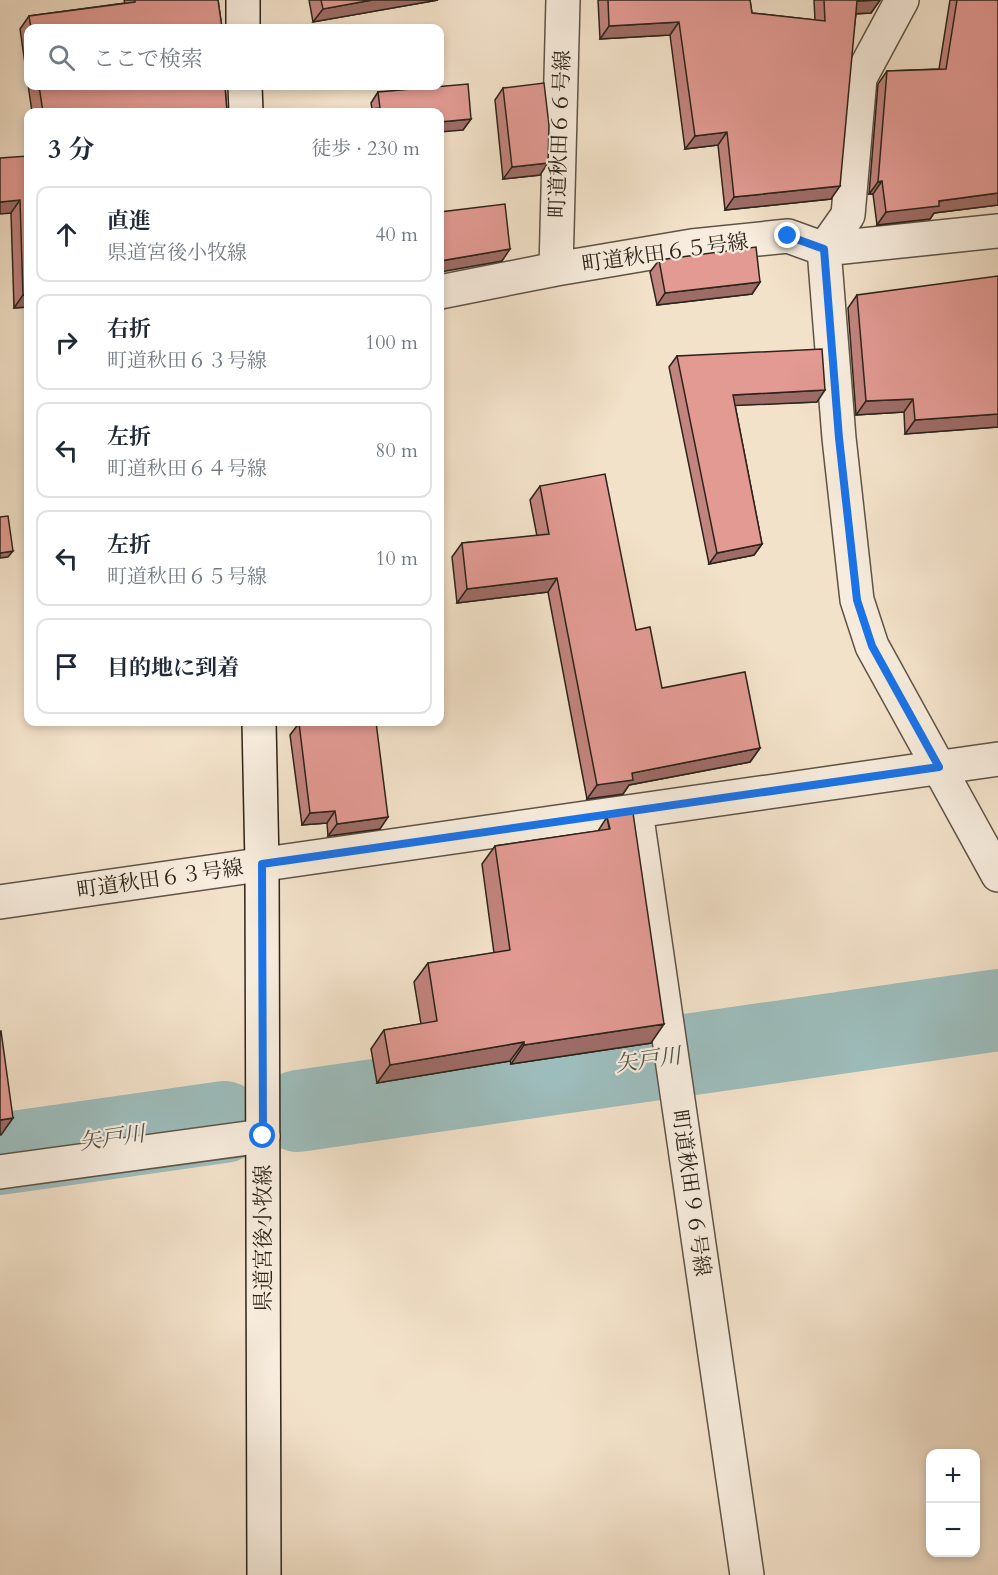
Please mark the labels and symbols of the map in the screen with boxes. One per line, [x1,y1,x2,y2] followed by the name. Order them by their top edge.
[543,50,577,218] street label: 町道秋田６６号線
[774,222,800,248] route end
[580,227,750,279] street label: 町道秋田６５号線
[75,853,245,905] street label: 町道秋田６３号線
[613,1040,685,1079] water label: 矢戸川
[665,1108,717,1278] street label: 町道秋田９６号線
[77,1118,149,1157] water label: 矢戸川
[249,1122,275,1148] route start
[249,1165,278,1312] street label: 県道宮後小牧線

